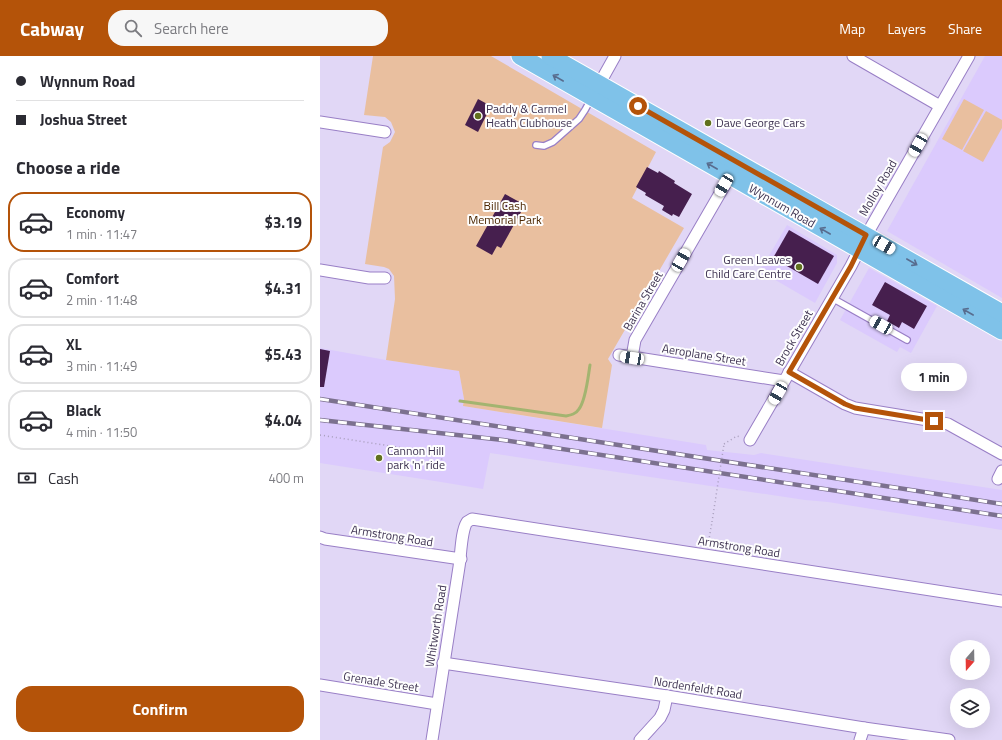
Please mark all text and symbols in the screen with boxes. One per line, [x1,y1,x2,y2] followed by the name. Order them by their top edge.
[108,10,388,46] search box
[20,14,84,43] text: Cabway
[122,17,144,39] icon: search
[154,17,229,40] text: Search here
[839,18,865,39] text: Map
[887,18,926,39] text: Layers
[948,18,982,39] text: Share
[40,70,135,93] text: Wynnum Road
[553,74,565,82] one-way arrow
[629,97,647,115] route start
[486,99,572,132] place label: Paddy & Carmel Heath Clubhouse
[40,108,127,131] text: Joshua Street
[473,111,483,121] marker: Paddy & Carmel Heath Clubhouse
[716,113,805,132] place label: Dave George Cars
[703,118,713,128] marker: Dave George Cars
[907,132,929,158] car
[16,154,120,181] text: Choose a ride
[854,156,901,220] street label: Molloy Road
[706,161,718,169] one-way arrow
[713,172,735,198] car
[745,179,819,232] street label: Wynnum Road
[468,196,542,229] park label: Bill Cash Memorial Park
[66,201,125,224] text: Economy
[18,204,54,240] icon: car
[265,211,302,234] text: $3.19
[66,224,137,244] text: 1 min · 11:47
[819,226,831,234] one-way arrow
[871,234,897,256] car
[670,247,692,273] car
[705,250,791,283] place label: Green Leaves Child Care Centre
[906,258,918,266] one-way arrow
[794,262,804,272] marker: Green Leaves Child Care Centre
[66,267,119,290] text: Comfort
[618,267,668,334] street label: Barina Street
[18,270,54,306] icon: car
[265,277,302,300] text: $4.31
[66,290,137,310] text: 2 min · 11:48
[770,305,818,369] street label: Brock Street
[962,307,974,315] one-way arrow
[868,314,894,336] car
[66,333,82,356] text: XL
[18,336,54,372] icon: car
[661,338,748,371] street label: Aeroplane Street
[265,343,302,366] text: $5.43
[619,350,645,366] car
[66,356,137,376] text: 3 min · 11:49
[901,363,967,391] callout: 1 min
[918,367,950,387] text: 1 min
[767,380,789,406] car
[66,399,101,422] text: Black
[18,402,54,438] icon: car
[265,409,302,432] text: $4.04
[925,412,943,430] route end
[66,422,137,442] text: 4 min · 11:50
[387,441,445,474] place label: Cannon Hill park 'n' ride
[374,453,384,463] marker: Cannon Hill park 'n' ride
[16,467,38,489] icon: cash
[48,467,79,490] text: Cash
[268,468,304,488] text: 400 m
[350,520,434,551] street label: Armstrong Road
[697,531,781,562] street label: Armstrong Road
[420,584,451,668] street label: Whitworth Road
[950,640,990,680] north arrow
[950,640,990,728] map controls
[342,666,421,697] street label: Grenade Street
[653,671,744,704] street label: Nordenfeldt Road
[16,686,304,732] button: Confirm
[950,688,990,728] button: layers

